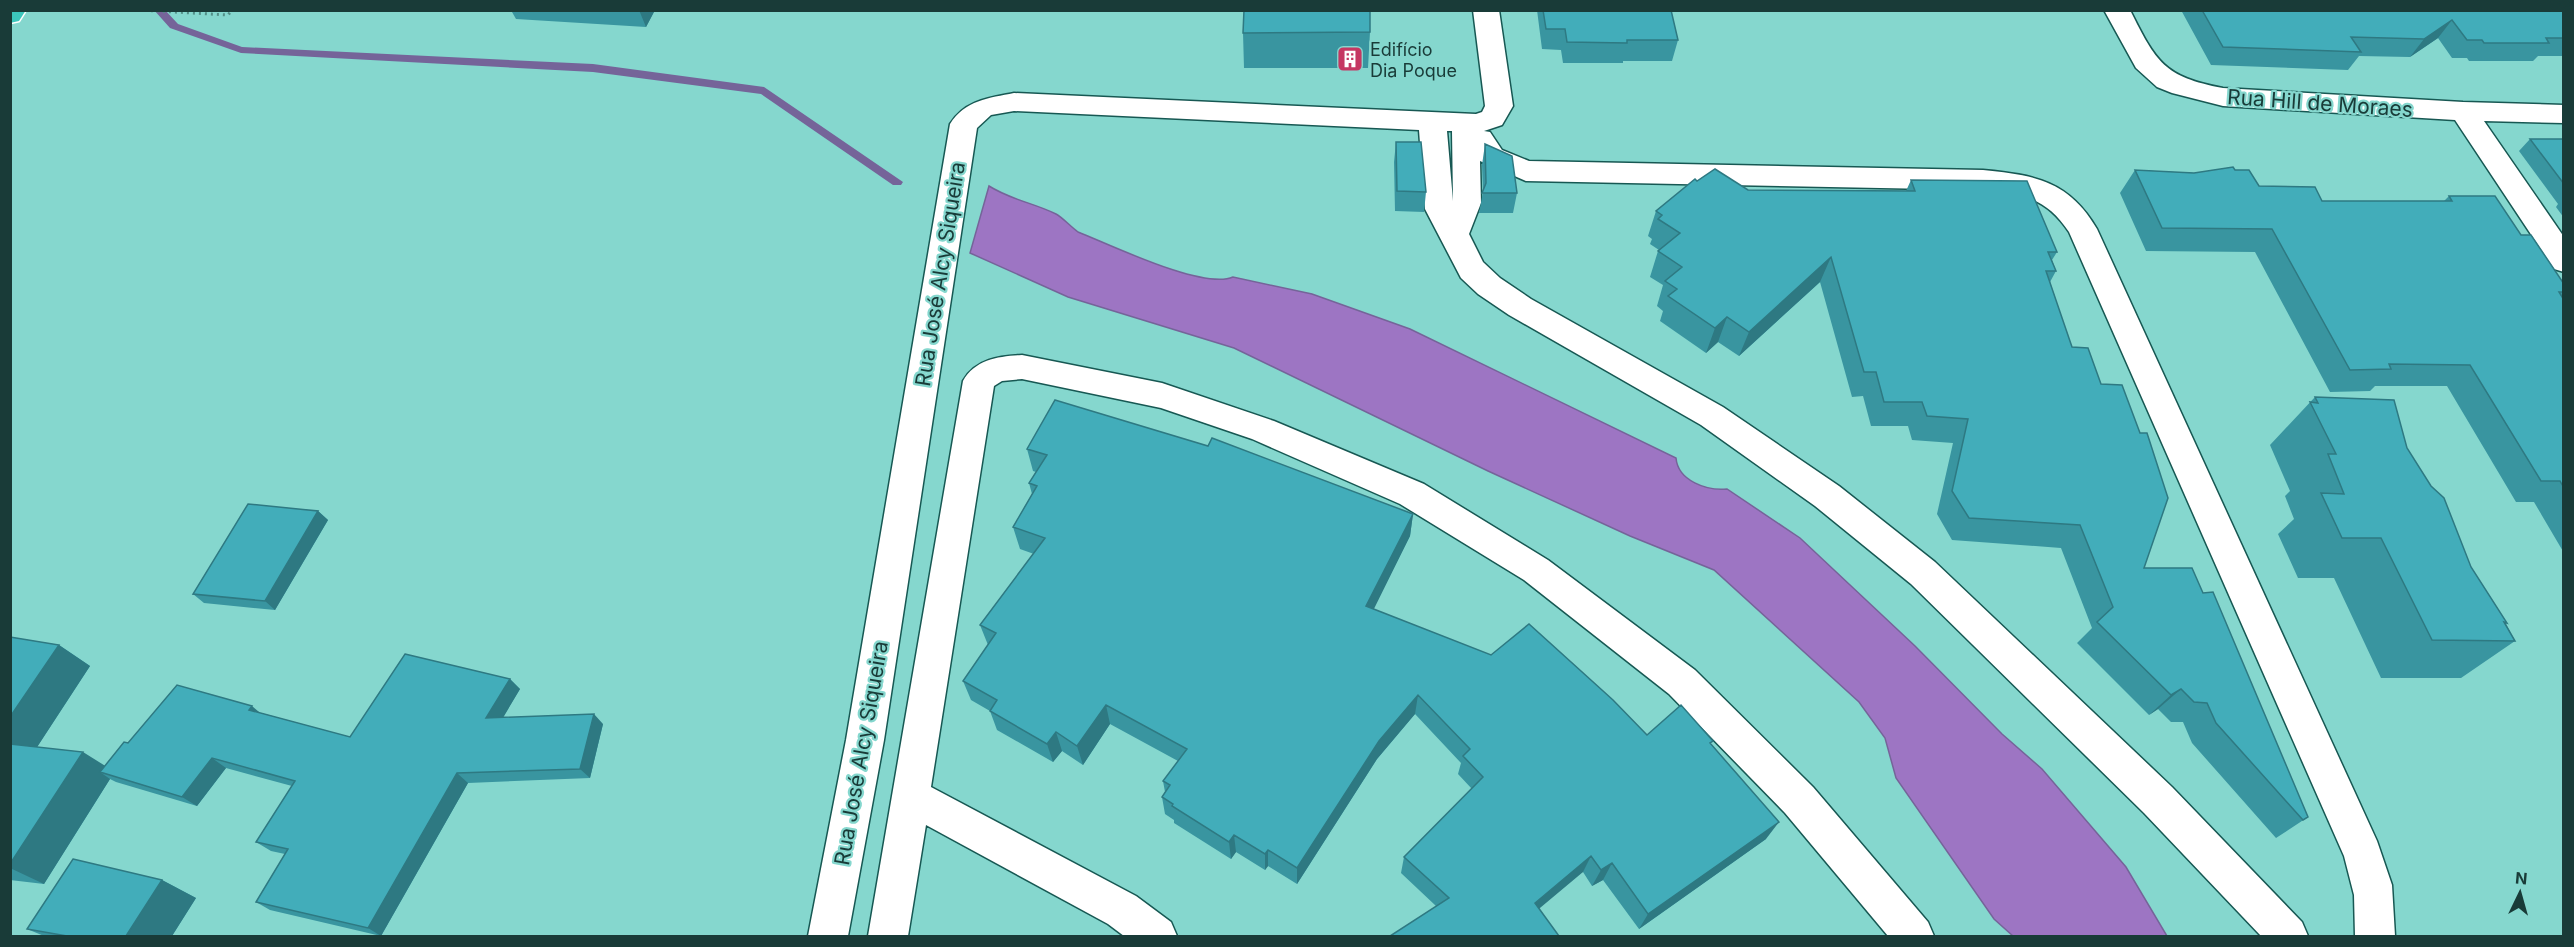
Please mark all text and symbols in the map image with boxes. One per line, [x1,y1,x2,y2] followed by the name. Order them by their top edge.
[1370,39,1457,81] place label: Edifício Dia Poque
[1335,44,1365,74] building icon: Edifício Dia Poque
[2226,84,2414,122] street label: Rua Hill de Moraes
[910,160,970,388] street label: Rua José Alcy Siqueira
[829,639,893,867] street label: Rua José Alcy Siqueira
[2490,863,2550,923] north arrow
[2514,868,2528,889] text: N

